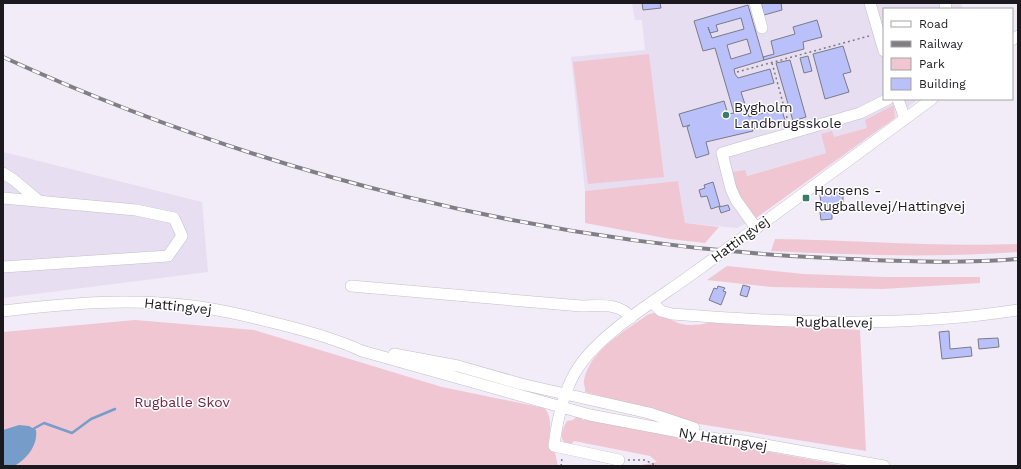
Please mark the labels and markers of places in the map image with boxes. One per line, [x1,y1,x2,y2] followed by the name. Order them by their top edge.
[734,99,842,131] place label: Bygholm Landbrugsskole
[721,110,731,120] marker: Bygholm Landbrugsskole
[814,182,965,214] place label: Horsens - Rugballevej/Hattingvej
[801,193,811,203] marker: Horsens - Rugballevej/Hattingvej

